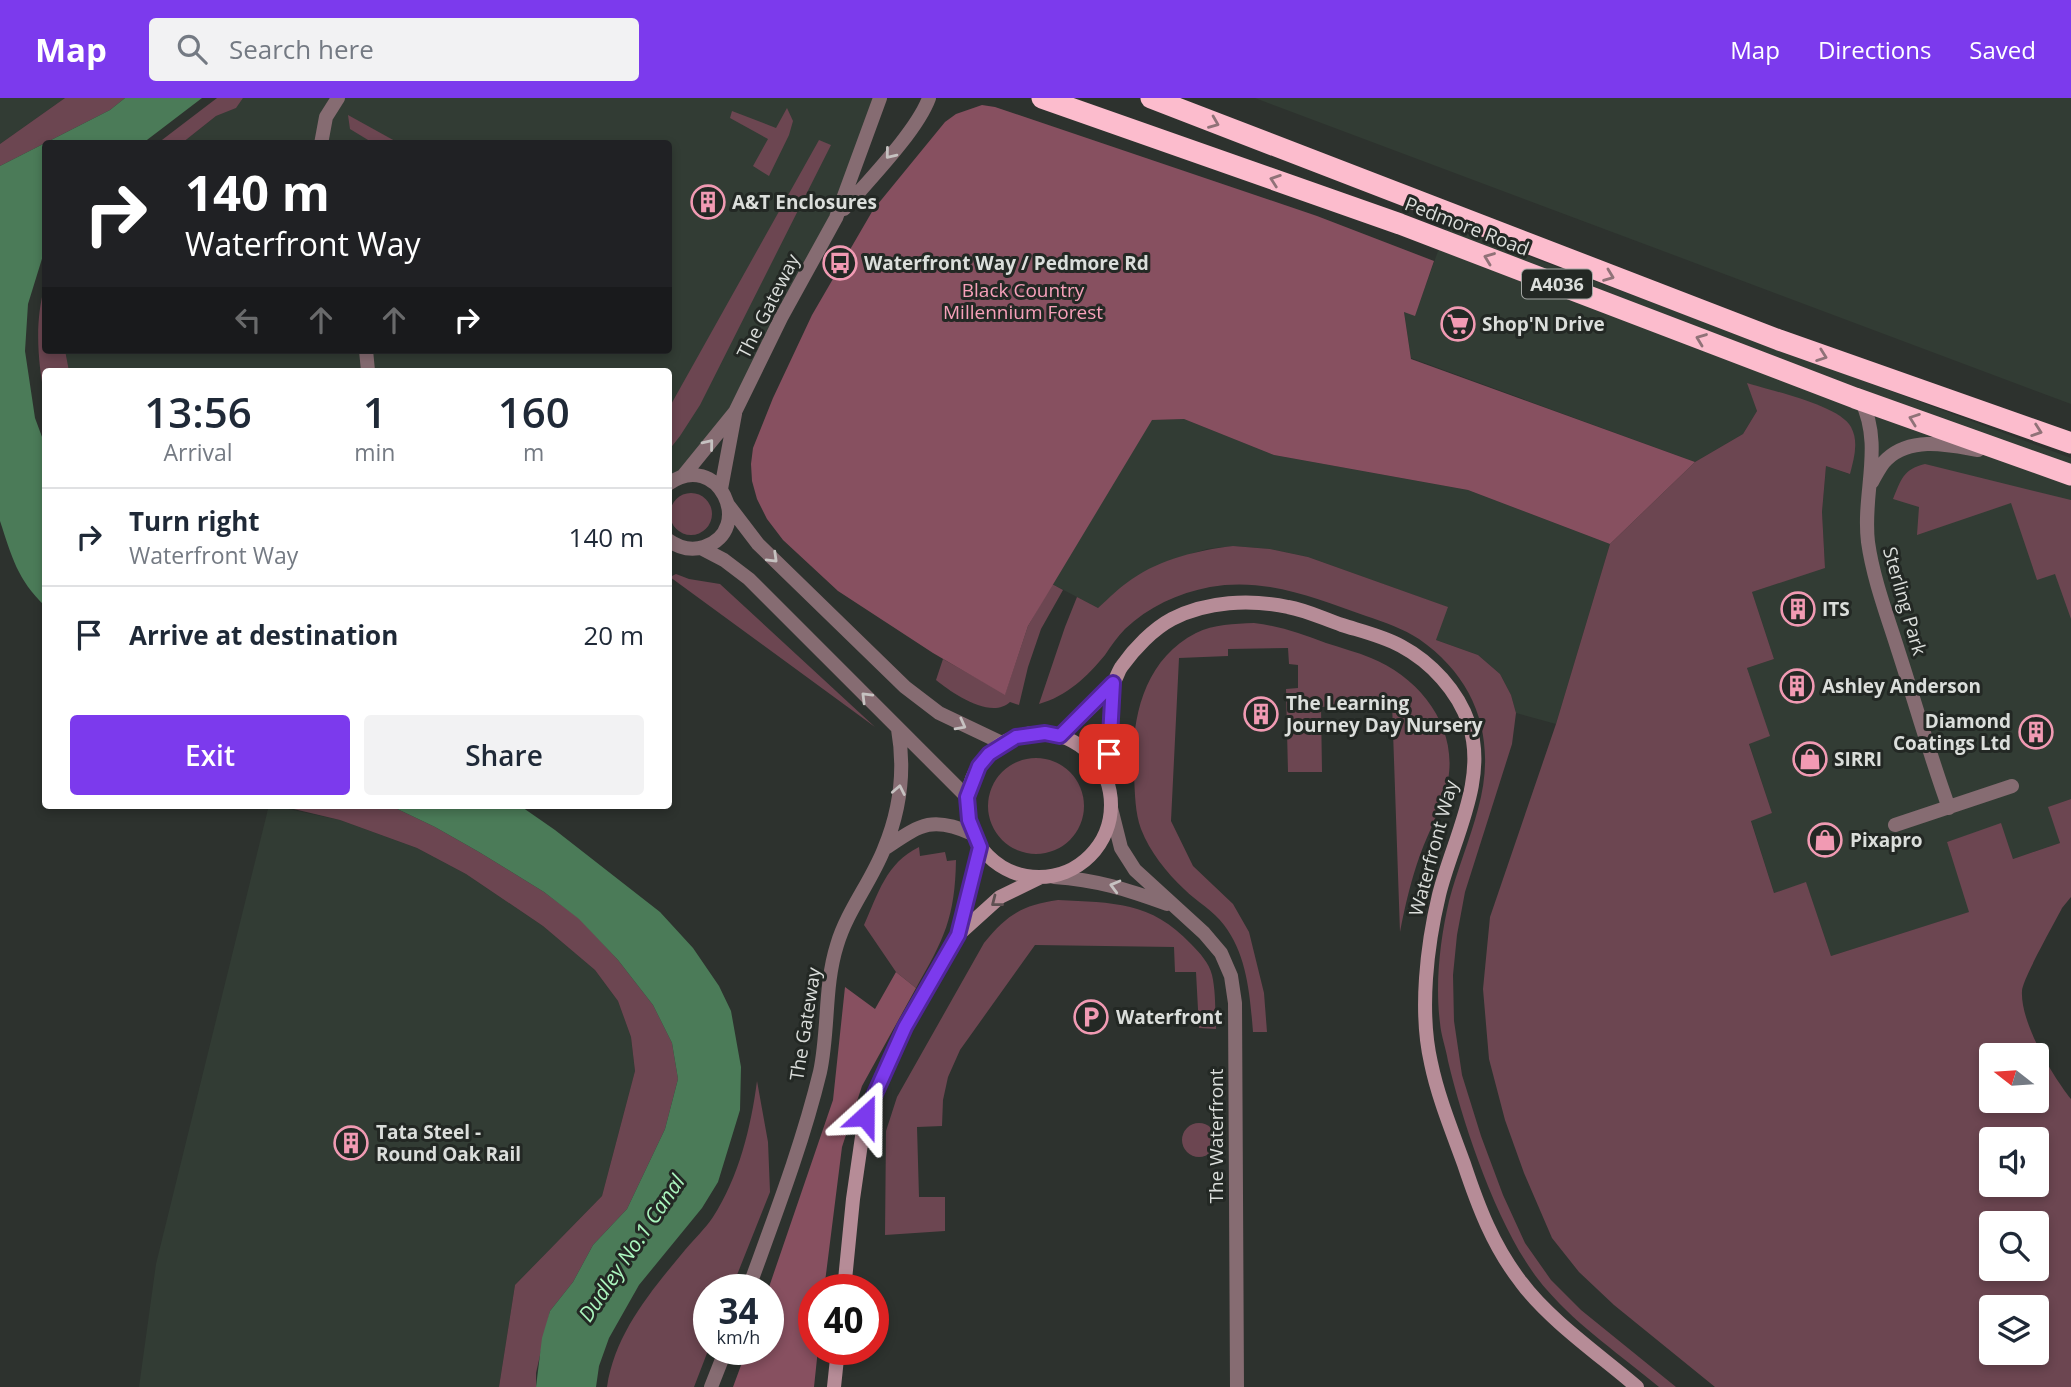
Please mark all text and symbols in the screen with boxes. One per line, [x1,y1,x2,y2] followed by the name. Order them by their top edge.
[149,18,639,81] search box
[35,27,107,72] text: Map
[173,30,211,68] icon: search
[229,31,374,67] text: Search here
[1730,33,1780,66] text: Map
[1818,33,1931,66] text: Directions
[1969,33,2036,66] text: Saved
[1208,115,1220,129] one-way arrow
[886,145,898,158] one-way arrow
[185,159,330,225] text: 140 m
[70,168,161,259] icon: right
[1270,175,1282,189] one-way arrow
[689,183,727,221] building icon: A&T Enclosures
[732,189,877,215] place label: A&T Enclosures
[1401,190,1533,262] street label: Pedmore Road
[185,222,421,265] text: Waterfront Way
[821,244,859,282] bus stop icon: Waterfront Way / Pedmore Rd
[730,249,806,363] street label: The Gateway
[864,250,1149,276] place label: Waterfront Way / Pedmore Rd
[1483,253,1495,267] one-way arrow
[1603,268,1615,282] one-way arrow
[1522,270,1592,299] road number: A4036
[943,277,1103,325] park label: Black Country Millennium Forest
[229,301,267,339] icon: left
[302,301,340,339] icon: ahead
[375,301,413,339] icon: ahead
[448,301,486,339] icon: right
[1439,305,1477,343] supermarket icon: Shop'N Drive
[1482,311,1605,337] place label: Shop'N Drive
[1696,334,1708,348] one-way arrow
[1816,348,1828,362] one-way arrow
[144,383,252,440] text: 13:56
[363,383,387,440] text: 1
[498,383,570,440] text: 160
[1909,413,1921,427] one-way arrow
[2031,423,2043,437] one-way arrow
[163,436,233,468] text: Arrival
[354,436,395,468] text: min
[523,436,544,468] text: m
[701,440,713,453] one-way arrow
[129,503,260,539] text: Turn right
[70,518,108,556] icon: right
[569,519,644,555] text: 140 m
[129,539,298,571] text: Waterfront Way
[1877,544,1933,658] street label: Sterling Park
[765,550,778,563] one-way arrow
[1779,590,1817,628] building icon: ITS
[1822,596,1850,622] place label: ITS
[70,616,108,654] icon: arrive
[129,617,398,653] text: Arrive at destination
[583,617,644,653] text: 20 m
[1778,667,1816,705] building icon: Ashley Anderson
[1822,673,1981,699] place label: Ashley Anderson
[1284,690,1483,738] place label: The Learning Journey Day Nursery
[862,693,875,706] one-way arrow
[1242,695,1280,733] building icon: The Learning Journey Day Nursery
[1893,708,2011,756] place label: Diamond Coatings Ltd
[2017,713,2055,751] building icon: Diamond Coatings Ltd
[70,715,350,795] button: Exit
[364,715,644,795] button: Share
[954,717,966,730] one-way arrow
[1079,724,1139,784] pin
[1090,735,1128,773] icon: arrive
[1791,740,1829,778] shop icon: SIRRI
[1834,746,1882,772] place label: SIRRI
[1402,777,1464,919] street label: Waterfront Way
[891,784,906,796] one-way arrow
[1806,821,1844,859] shop icon: Pixapro
[1850,827,1923,853] place label: Pixapro
[1109,880,1121,894] one-way arrow
[991,894,1003,906] one-way arrow
[783,965,827,1083] street label: The Gateway
[1072,998,1110,1036] parking icon: Waterfront
[1116,1004,1222,1030] place label: Waterfront
[1979,1043,2049,1113] north arrow
[1979,1043,2049,1365] map controls
[1203,1068,1229,1204] street label: The Waterfront
[828,1079,902,1153] position arrow
[376,1119,521,1167] place label: Tata Steel - Round Oak Rail
[332,1124,370,1162] building icon: Tata Steel - Round Oak Rail
[1979,1127,2049,1197] button: sound
[571,1168,691,1327] water label: Dudley No.1 Canal
[1979,1211,2049,1281] button: search
[798,1274,889,1365] speed limit sign: 40
[718,1287,759,1334] text: 34
[1979,1295,2049,1365] button: layers
[717,1325,760,1349] text: km/h

